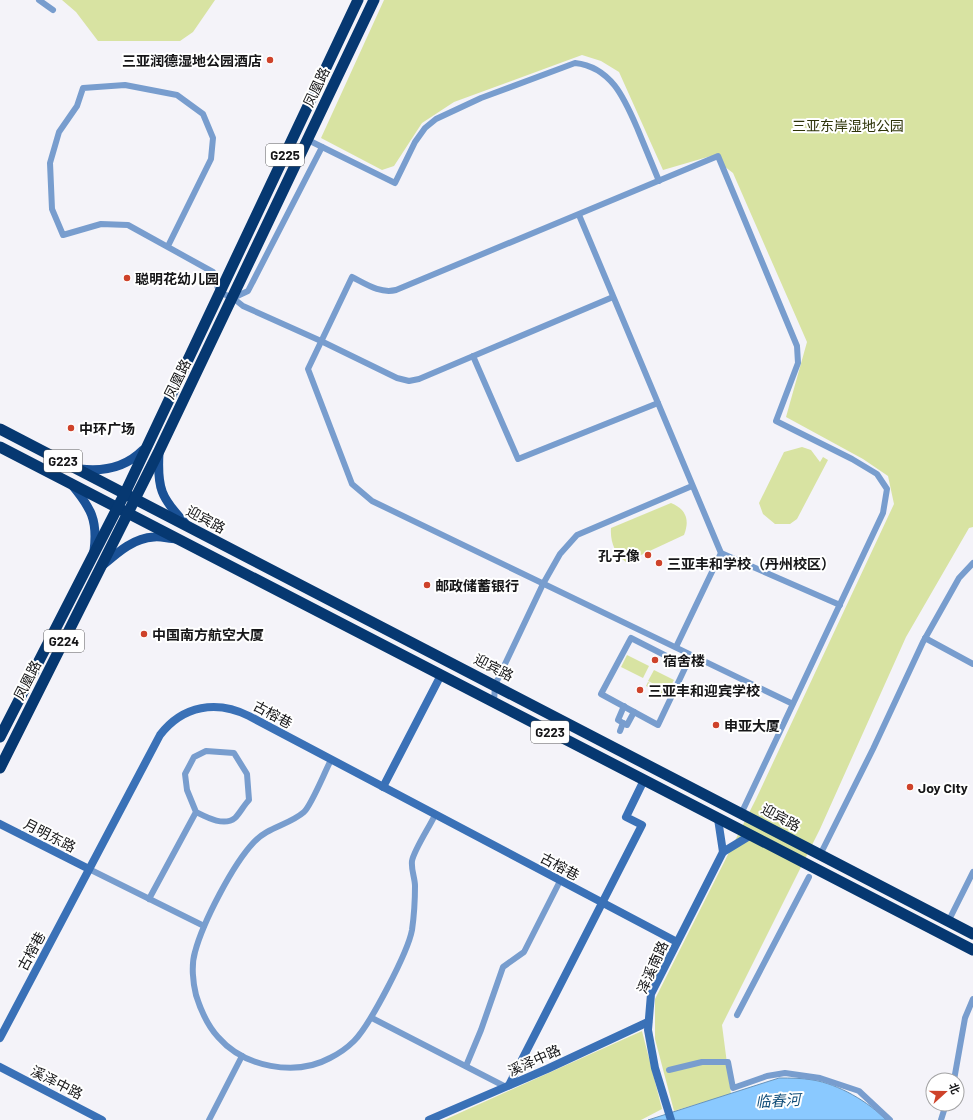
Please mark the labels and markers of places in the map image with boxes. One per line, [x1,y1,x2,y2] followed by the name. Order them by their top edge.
[122,52,262,69] place label: 三亚润德湿地公园酒店
[265,55,275,65] marker: 三亚润德湿地公园酒店
[135,270,219,287] place label: 聪明花幼儿园
[122,273,132,283] marker: 聪明花幼儿园
[79,420,135,437] place label: 中环广场
[66,423,76,433] marker: 中环广场
[598,547,640,564] place label: 孔子像
[643,550,653,560] marker: 孔子像
[667,555,835,572] place label: 三亚丰和学校（丹州校区）
[654,558,664,568] marker: 三亚丰和学校（丹州校区）
[435,577,519,594] place label: 邮政储蓄银行
[422,580,432,590] marker: 邮政储蓄银行
[152,626,264,643] place label: 中国南方航空大厦
[139,629,149,639] marker: 中国南方航空大厦
[663,652,705,669] place label: 宿舍楼
[650,655,660,665] marker: 宿舍楼
[648,682,760,699] place label: 三亚丰和迎宾学校
[635,685,645,695] marker: 三亚丰和迎宾学校
[724,717,780,734] place label: 申亚大厦
[711,720,721,730] marker: 申亚大厦
[918,779,968,796] place label: Joy City
[905,782,915,792] marker: Joy City

